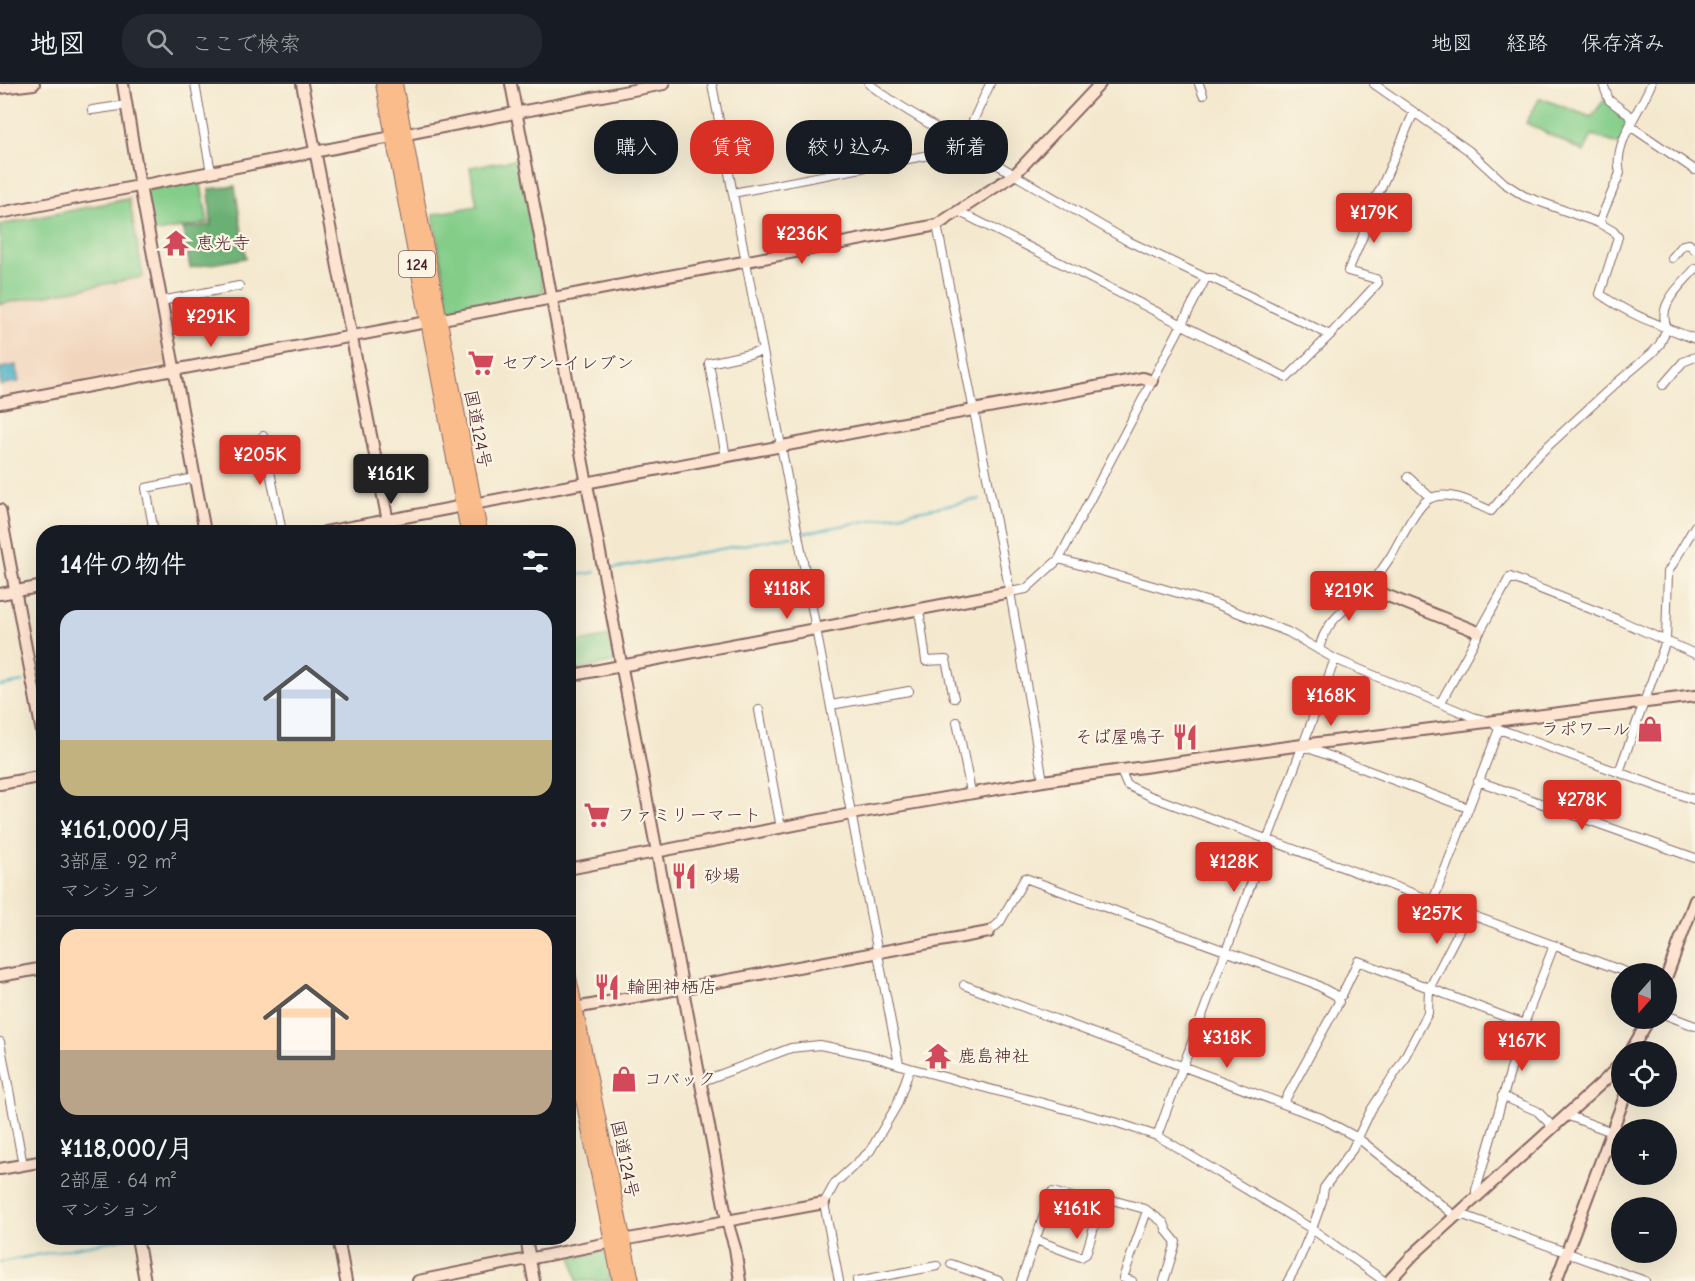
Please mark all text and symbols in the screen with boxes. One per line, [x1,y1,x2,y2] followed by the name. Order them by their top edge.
[122,14,542,68] search box
[143,25,176,58] icon: search
[30,28,86,60] text: 地図
[191,31,301,57] text: ここで検索
[1431,31,1473,55] text: 地図
[1506,31,1548,55] text: 経路
[1581,31,1665,55] text: 保存済み
[594,120,678,174] chip: 購入
[690,120,774,174] chip: 賃貸
[786,120,912,174] chip: 絞り込み
[924,120,1008,174] chip: 新着
[1332,193,1416,244] pin: ¥179K
[1350,201,1398,224] text: ¥179K
[760,214,844,265] pin: ¥236K
[776,222,828,245] text: ¥236K
[161,228,191,258] temple icon: 恵光寺
[196,233,250,254] place label: 恵光寺
[399,251,435,277] road number: 124
[169,297,253,348] pin: ¥291K
[186,305,236,328] text: ¥291K
[466,348,496,378] supermarket icon: セブン-イレブン
[501,353,634,374] place label: セブン-イレブン
[460,388,495,470] street label: 国道124号
[218,435,302,486] pin: ¥205K
[233,443,287,466] text: ¥205K
[349,454,433,505] pin: ¥161K
[367,462,415,485] text: ¥161K
[519,545,552,578] icon: filters
[60,550,186,580] text: 14件の物件
[745,569,829,620] pin: ¥118K
[1307,571,1391,622] pin: ¥219K
[763,577,811,600] text: ¥118K
[1324,579,1374,602] text: ¥219K
[252,649,360,757] icon: home
[1289,676,1373,727] pin: ¥168K
[1306,684,1356,707] text: ¥168K
[1635,714,1665,744] shop icon: ラポワール
[1541,719,1630,740] place label: ラポワール
[1170,722,1200,752] restaurant icon: そば屋鳴子
[1075,727,1165,748] place label: そば屋鳴子
[1540,780,1624,831] pin: ¥278K
[1557,788,1607,811] text: ¥278K
[582,800,612,830] supermarket icon: ファミリーマート
[617,805,761,826] place label: ファミリーマート
[60,815,194,845] text: ¥161,000/月
[1192,842,1276,893] pin: ¥128K
[60,850,176,873] text: 3部屋 · 92 m²
[1209,850,1259,873] text: ¥128K
[669,861,699,891] restaurant icon: 砂場
[704,866,740,887] place label: 砂場
[60,879,159,902] text: マンション
[1395,894,1479,945] pin: ¥257K
[1412,902,1462,925] text: ¥257K
[1611,963,1677,1029] north arrow
[1611,963,1677,1263] map controls
[252,968,360,1076] icon: home
[592,972,622,1002] restaurant icon: 輪囲神栖店
[627,977,717,998] place label: 輪囲神栖店
[1185,1018,1269,1069] pin: ¥318K
[1480,1021,1564,1072] pin: ¥167K
[1202,1026,1252,1049] text: ¥318K
[1498,1029,1546,1052] text: ¥167K
[923,1041,953,1071] temple icon: 鹿島神社
[1611,1041,1677,1107] button: locate
[958,1046,1030,1067] place label: 鹿島神社
[609,1064,639,1094] shop icon: コバック
[644,1069,716,1090] place label: コバック
[606,1118,643,1200] street label: 国道124号
[1611,1119,1677,1185] button: +
[60,1134,194,1164] text: ¥118,000/月
[60,1169,176,1192] text: 2部屋 · 64 m²
[1035,1189,1119,1240] pin: ¥161K
[1053,1197,1101,1220] text: ¥161K
[1611,1197,1677,1263] button: −
[60,1198,159,1221] text: マンション

